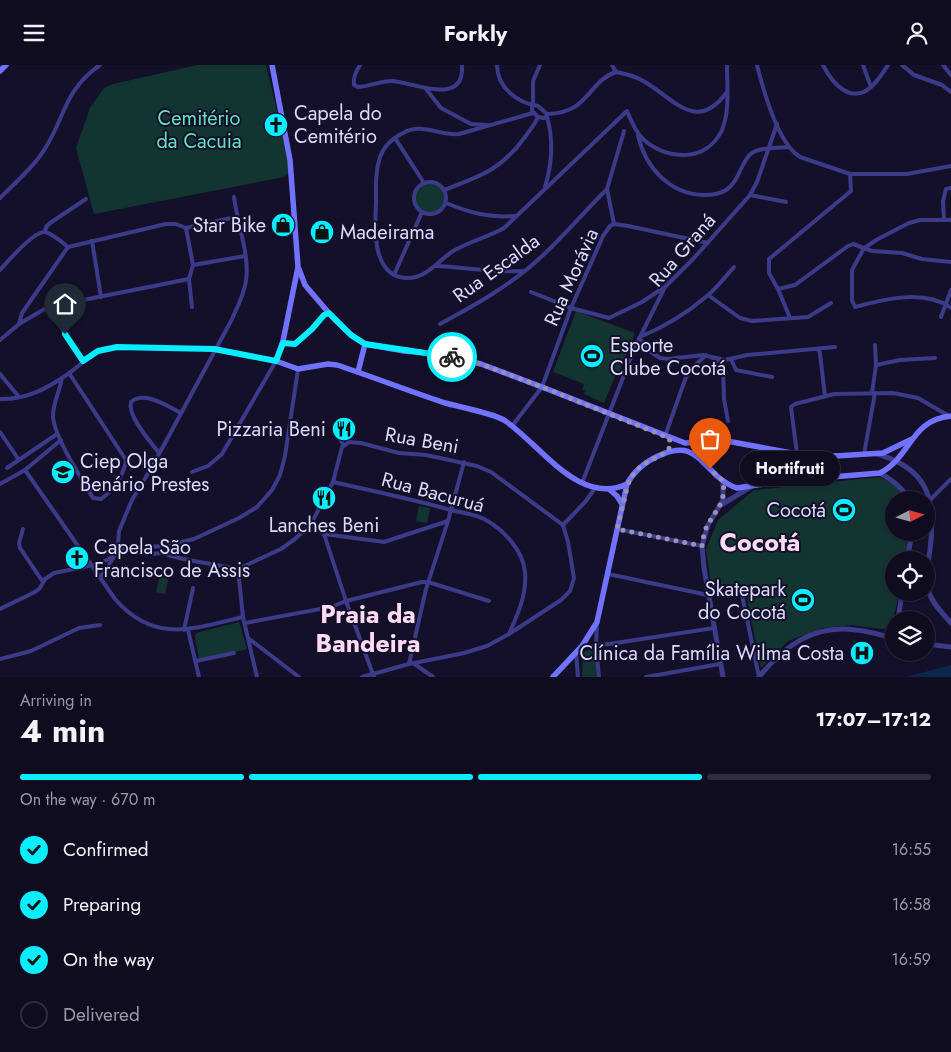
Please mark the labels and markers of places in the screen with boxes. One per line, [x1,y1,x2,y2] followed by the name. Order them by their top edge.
[294,99,382,151] place label: Capela do Cemitério
[263,112,289,138] church icon: Capela do Cemitério
[193,211,266,240] place label: Star Bike
[270,212,296,238] shop icon: Star Bike
[340,218,434,247] place label: Madeirama
[309,219,335,245] shop icon: Madeirama
[44,283,86,334] pin
[610,331,726,383] place label: Esporte Clube Cocotá
[579,343,605,369] sports icon: Esporte Clube Cocotá
[216,415,326,444] place label: Pizzaria Beni
[331,416,357,442] restaurant icon: Pizzaria Beni
[689,418,731,469] pin
[80,447,209,499] place label: Ciep Olga Benário Prestes
[740,451,840,487] callout: Hortifruti
[50,459,76,485] school or university icon: Ciep Olga Benário Prestes
[311,485,337,511] restaurant icon: Lanches Beni
[766,496,826,525] place label: Cocotá
[831,497,857,523] sports icon: Cocotá
[269,511,379,540] place label: Lanches Beni
[94,533,250,585] place label: Capela São Francisco de Assis
[64,545,90,571] church icon: Capela São Francisco de Assis
[698,575,786,627] place label: Skatepark do Cocotá
[790,587,816,613] sports icon: Skatepark do Cocotá
[579,639,844,668] place label: Clínica da Família Wilma Costa
[849,640,875,666] hospital icon: Clínica da Família Wilma Costa

